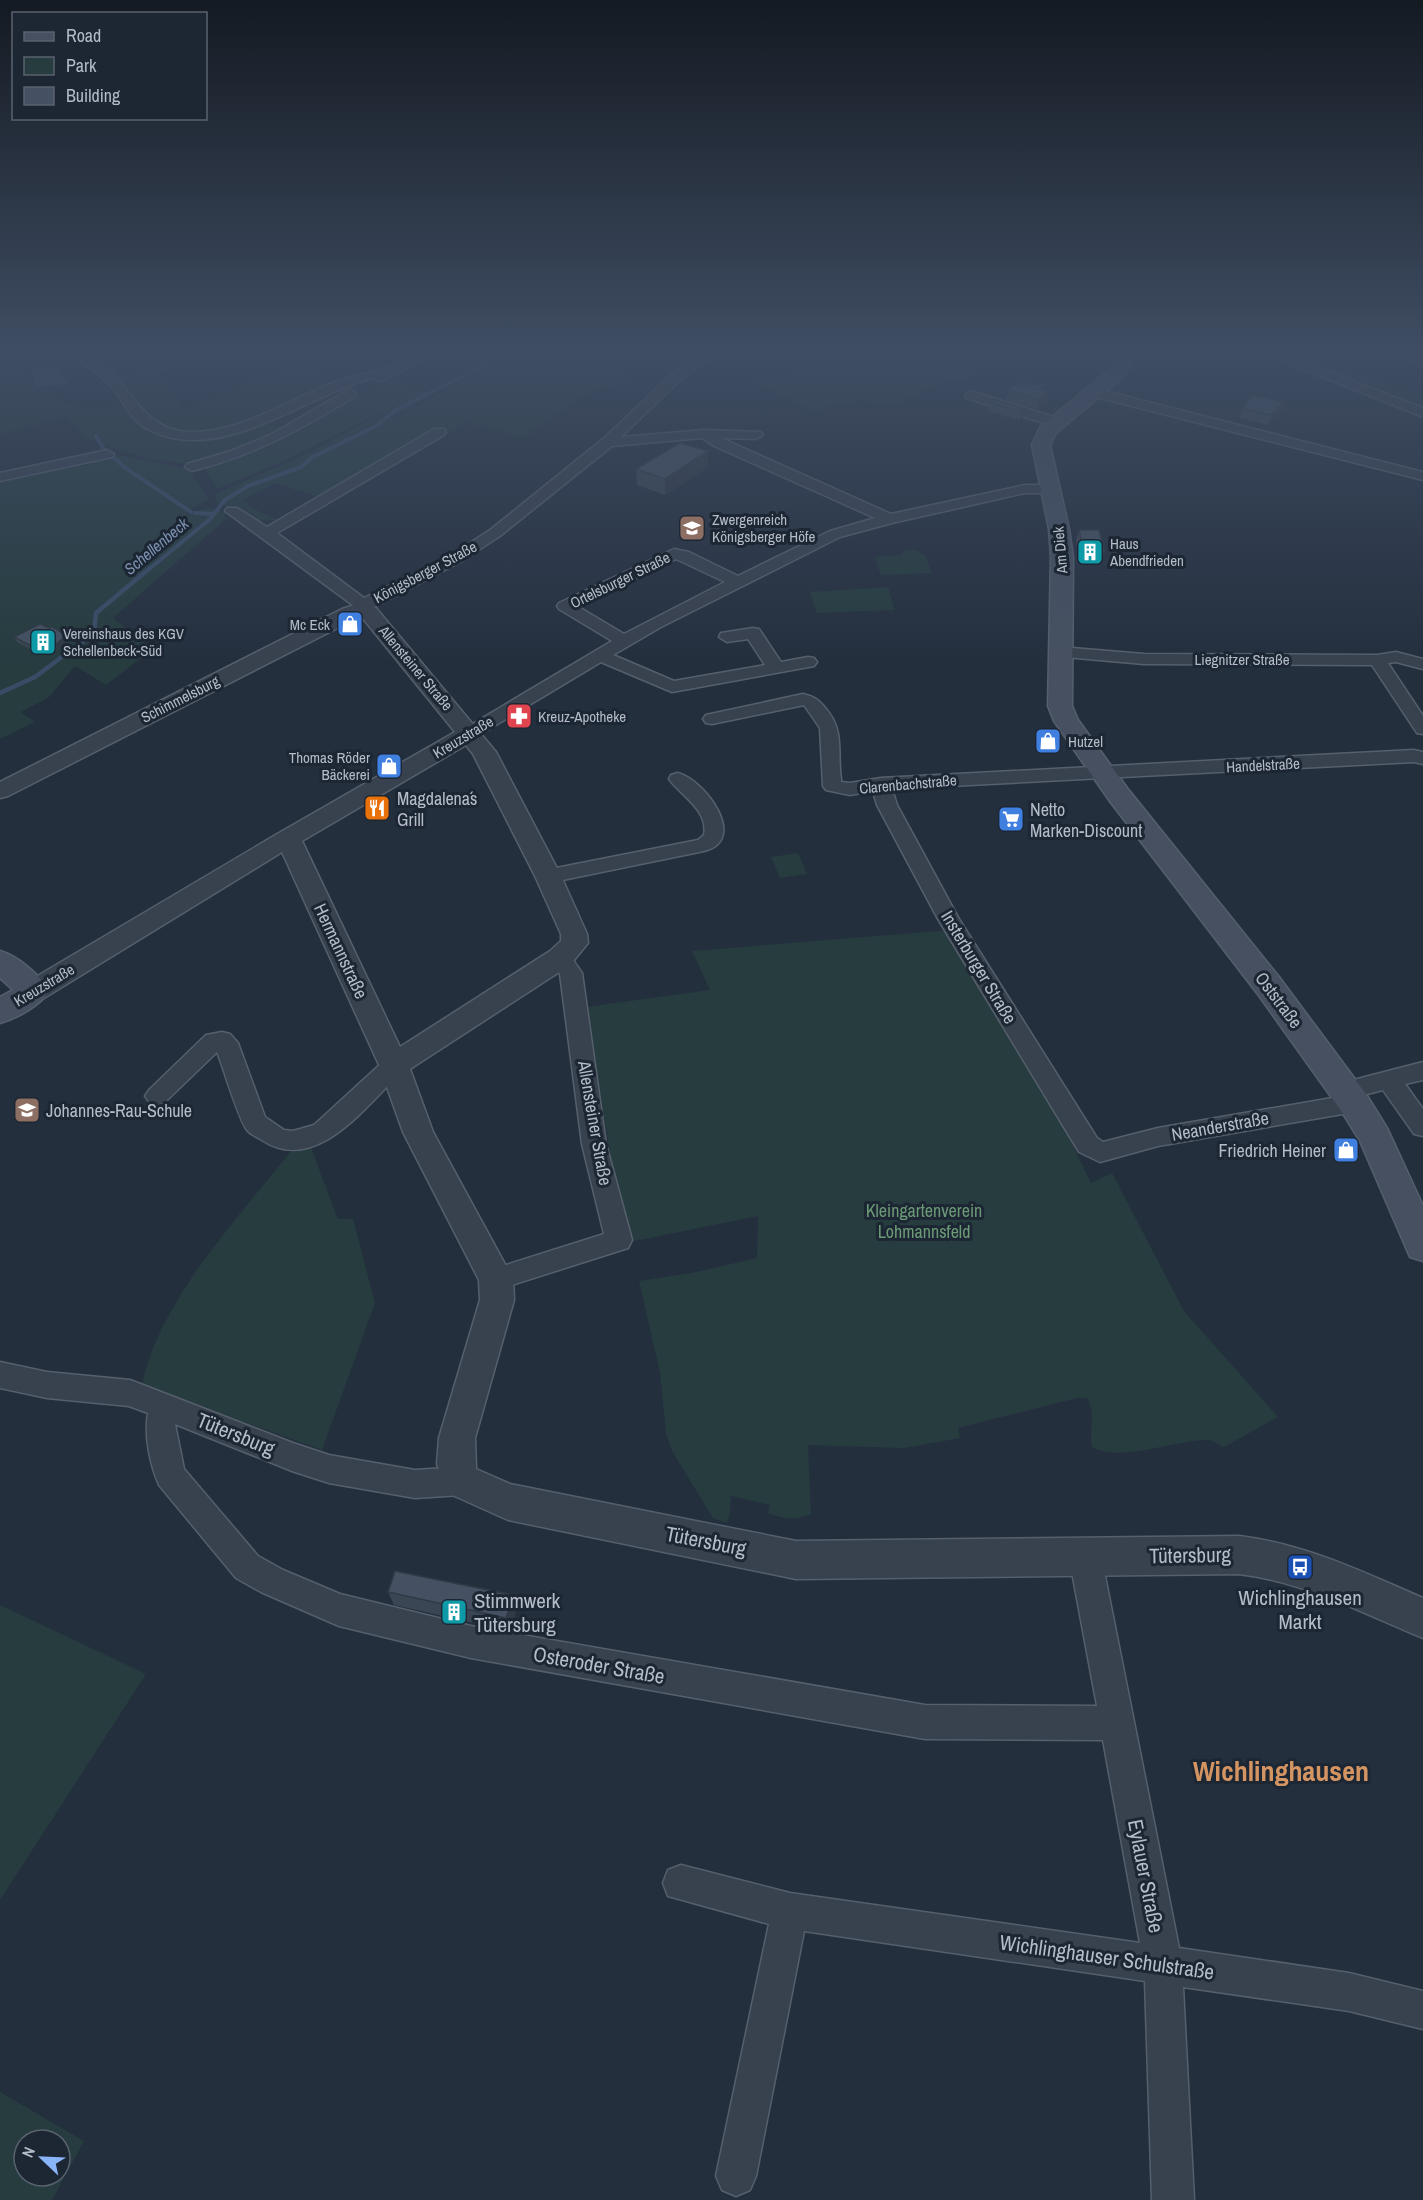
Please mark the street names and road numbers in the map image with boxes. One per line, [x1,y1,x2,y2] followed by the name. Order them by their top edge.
[1047,525,1073,575] street label: Am Diek
[370,536,480,608] street label: Königsberger Straße
[567,547,674,613] street label: Ortelsburger Straße
[373,620,458,715] street label: Allensteiner Straße
[1194,649,1290,670] street label: Liegnitzer Straße
[137,670,223,728] street label: Schimmelsburg
[429,711,497,763] street label: Kreuzstraße
[1226,753,1301,777] street label: Handelstraße
[858,769,958,799] street label: Clarenbachstraße
[308,899,374,1003] street label: Hermannstraße
[935,906,1023,1028] street label: Insterburger Straße
[10,959,78,1011] street label: Kreuzstraße
[1250,967,1308,1033] street label: Oststraße
[572,1058,618,1187] street label: Allensteiner Straße
[1169,1105,1271,1147] street label: Neanderstraße
[193,1405,280,1463] street label: Tütersburg
[663,1519,749,1563] street label: Tütersburg
[1149,1540,1232,1570] street label: Tütersburg
[531,1639,667,1691] street label: Osteroder Straße
[1121,1817,1171,1935] street label: Eylauer Straße
[998,1928,1216,1986] street label: Wichlinghauser Schulstraße

